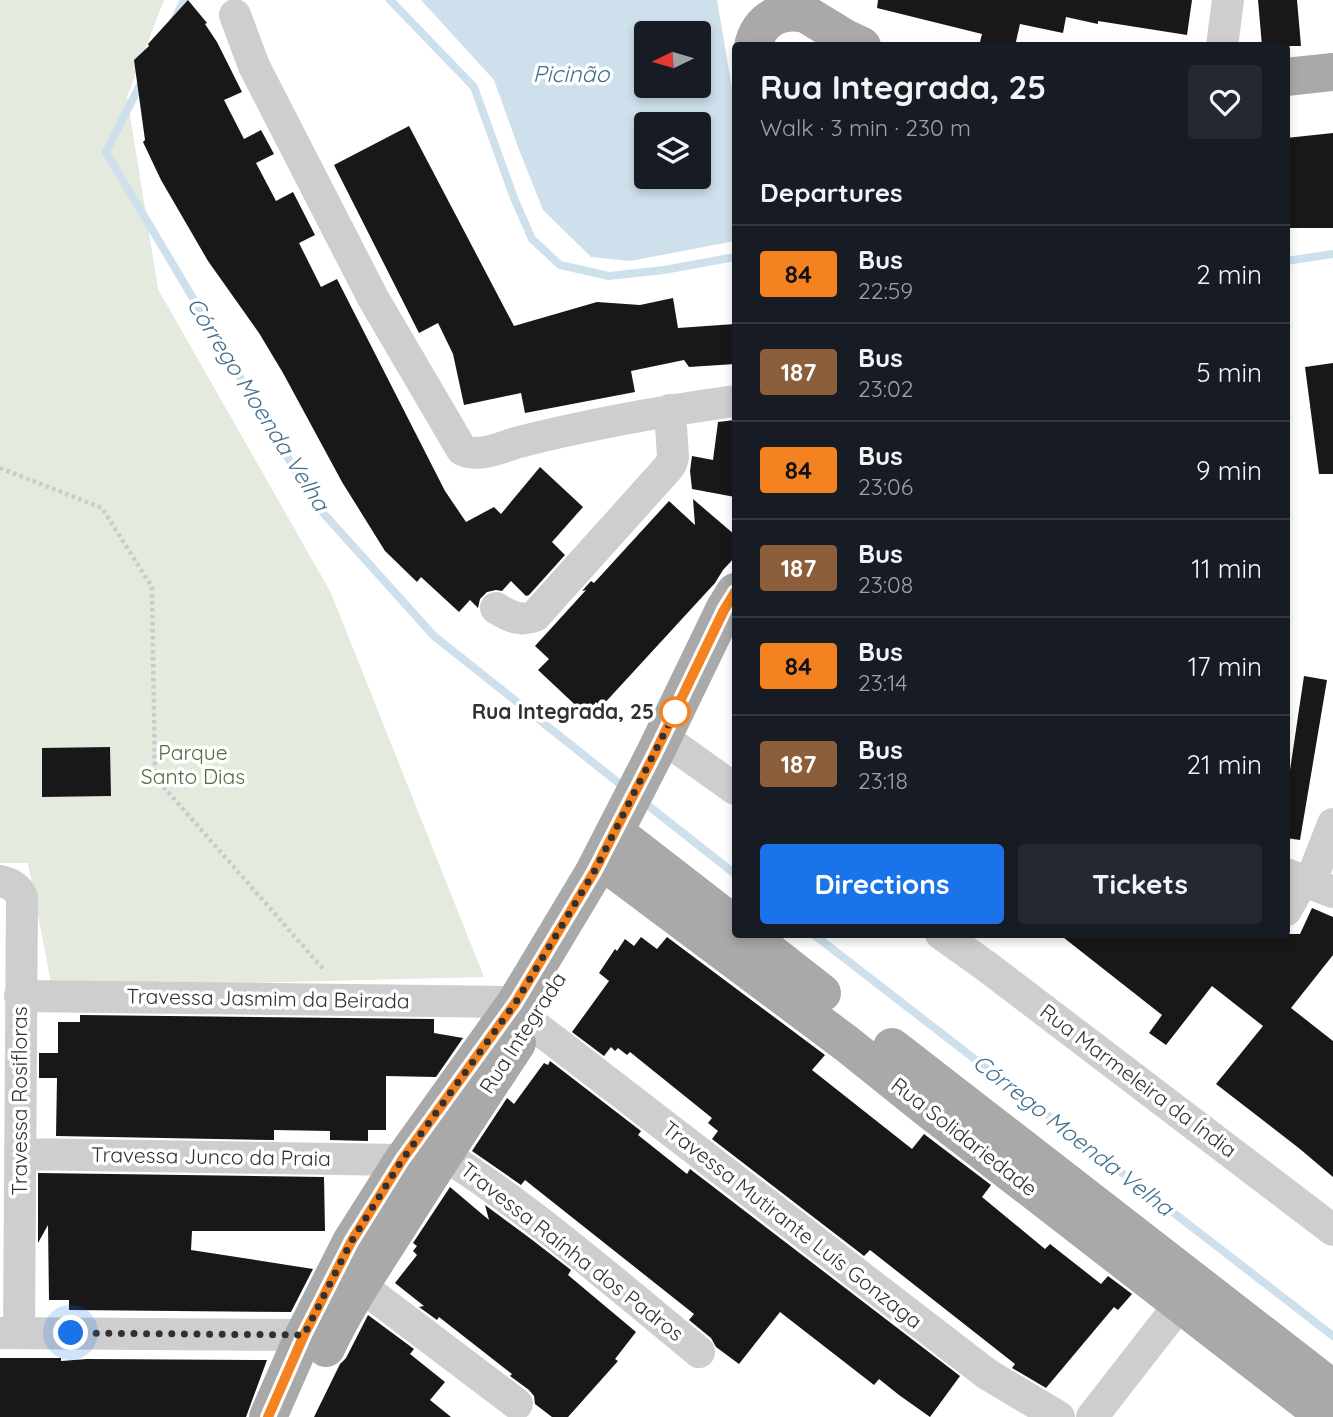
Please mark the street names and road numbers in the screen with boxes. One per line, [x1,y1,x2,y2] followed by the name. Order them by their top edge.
[473,967,571,1098] street label: Rua Integrada
[126,983,410,1013] street label: Travessa Jasmim da Beirada
[1035,998,1242,1163] street label: Rua Marmeleira da Índia
[6,1006,32,1196] street label: Travessa Rosifloras
[886,1071,1043,1201] street label: Rua Solidariedade
[658,1115,928,1334] street label: Travessa Mutirante Luís Gonzaga
[91,1141,331,1171] street label: Travessa Junco da Praia
[456,1156,689,1346] street label: Travessa Raínha dos Padros

